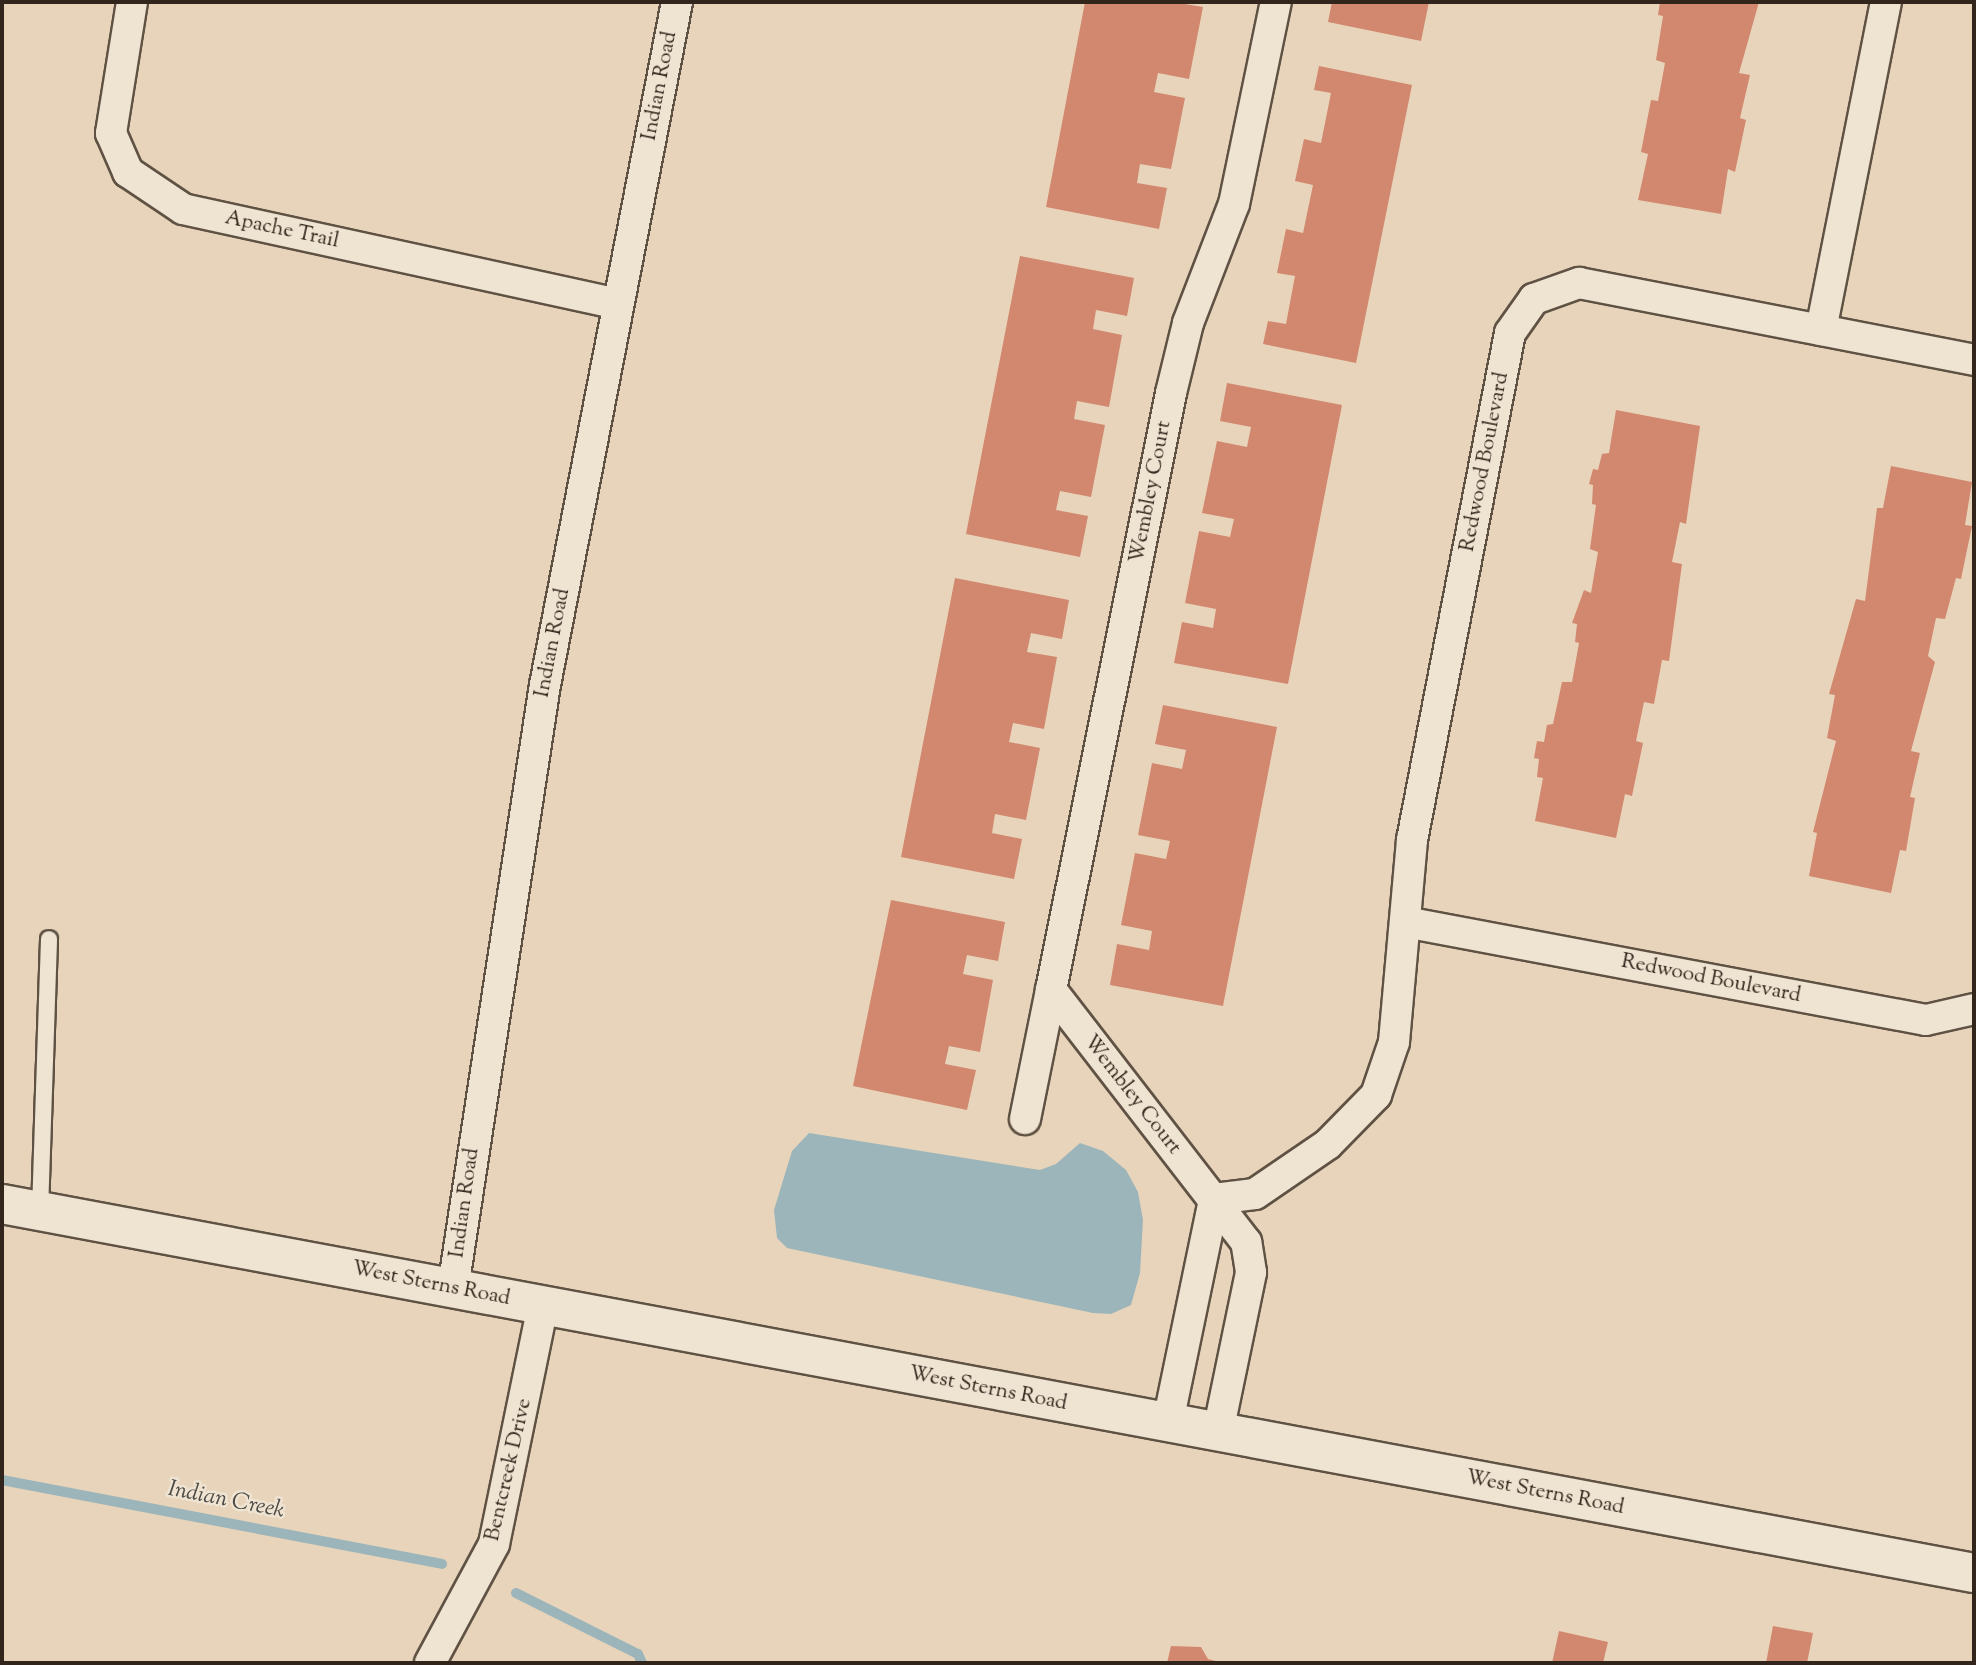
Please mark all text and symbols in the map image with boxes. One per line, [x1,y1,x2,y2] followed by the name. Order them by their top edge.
[637,29,683,143] street label: Indian Road
[223,206,341,254] street label: Apache Trail
[1455,370,1515,554] street label: Redwood Boulevard
[1125,419,1177,565] street label: Wembley Court
[530,586,576,700] street label: Indian Road
[1619,949,1803,1009] street label: Redwood Boulevard
[1078,1030,1186,1160] street label: Wembley Court
[445,1146,485,1260] street label: Indian Road
[350,1256,512,1312] street label: West Sterns Road
[907,1361,1069,1417] street label: West Sterns Road
[480,1396,538,1544] street label: Bentcreek Drive
[1464,1465,1626,1521] street label: West Sterns Road
[165,1476,287,1526] water label: Indian Creek

